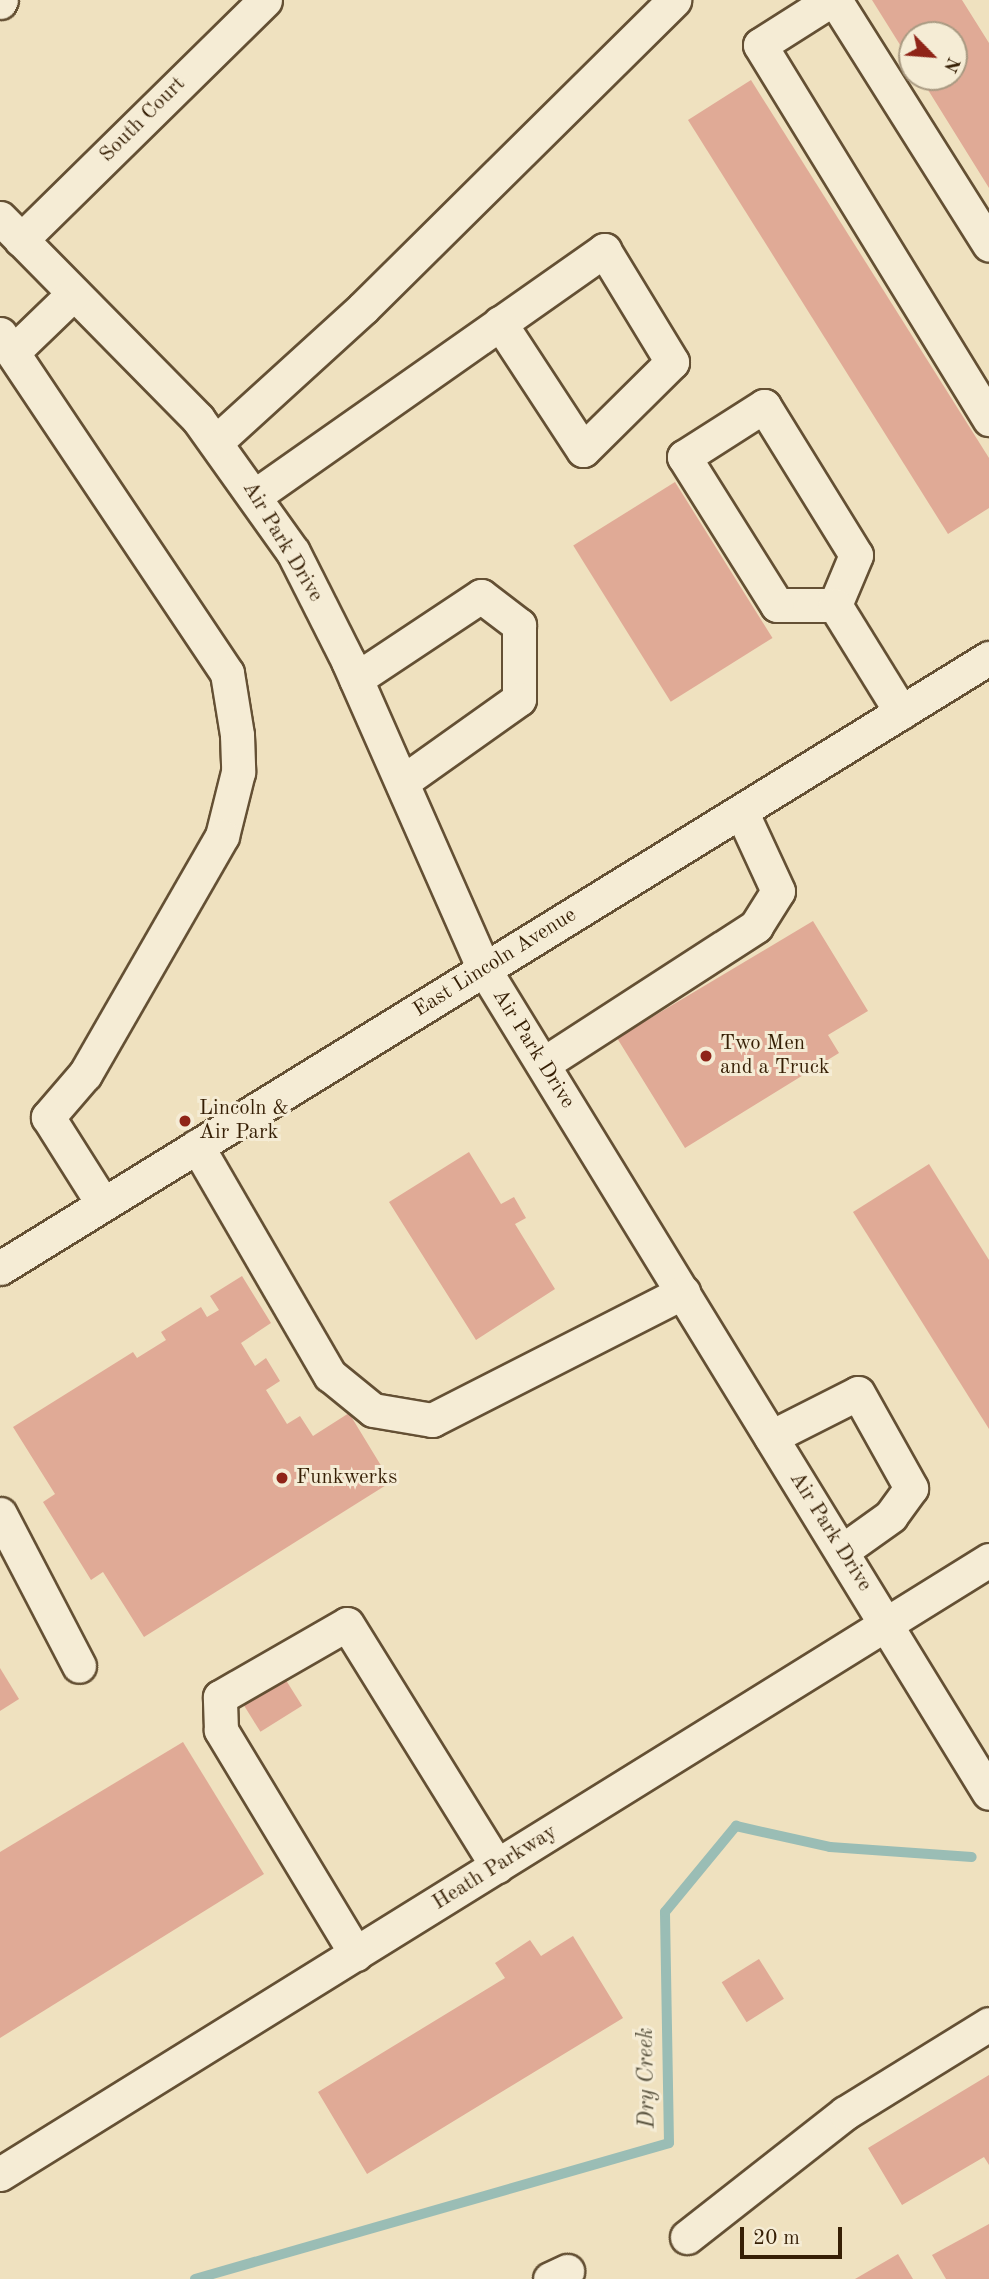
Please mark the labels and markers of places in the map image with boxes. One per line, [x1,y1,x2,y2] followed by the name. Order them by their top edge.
[720,1031,830,1081] place label: Two Men and a Truck
[698,1048,714,1064] marker: Two Men and a Truck
[199,1096,289,1146] place label: Lincoln & Air Park
[177,1113,193,1129] marker: Lincoln & Air Park
[296,1465,397,1491] place label: Funkwerks
[274,1470,290,1486] marker: Funkwerks

